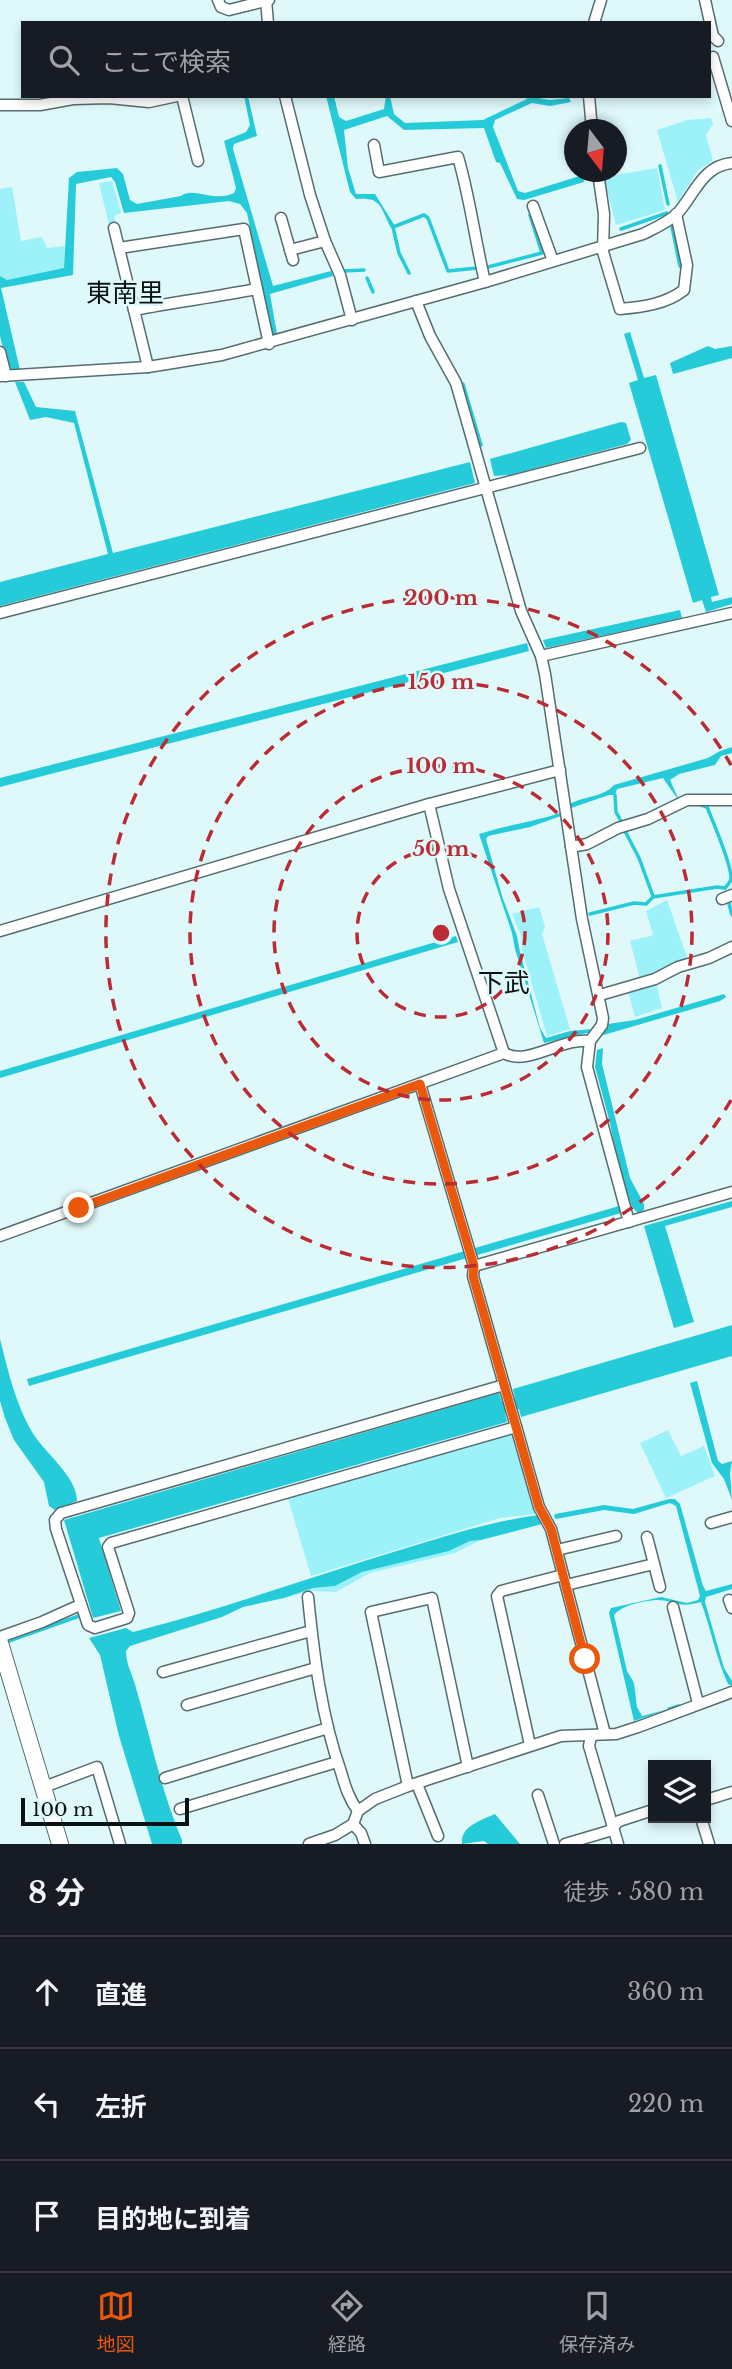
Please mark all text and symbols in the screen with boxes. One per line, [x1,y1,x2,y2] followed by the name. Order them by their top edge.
[21,21,711,98] search box
[45,41,83,79] icon: search
[101,46,231,78] text: ここで検索
[564,119,627,182] north arrow
[86,277,164,309] district label: 東南里
[404,585,478,611] text: 200 m
[408,669,474,695] text: 150 m
[406,753,476,779] text: 100 m
[412,836,470,862] text: 50 m
[429,921,453,945] centre of rings
[478,967,530,999] district label: 下武
[63,1192,94,1223] route end
[569,1643,600,1674] route start
[648,1760,711,1823] map controls
[648,1760,711,1823] button: layers
[21,1795,189,1827] scale bar
[32,1798,93,1821] text: 100 m
[28,1874,85,1911] text: 8 分
[564,1878,704,1906] text: 徒歩 · 580 m
[28,1973,66,2011] icon: ahead
[627,1978,704,2006] text: 360 m
[95,1979,147,2011] text: 直進
[28,2085,66,2123] icon: left
[628,2090,704,2118] text: 220 m
[95,2091,147,2123] text: 左折
[28,2197,66,2235] icon: arrive
[95,2203,251,2235] text: 目的地に到着
[97,2287,135,2356] tab: 地図
[328,2287,366,2356] tab: 経路
[559,2287,635,2356] tab: 保存済み

